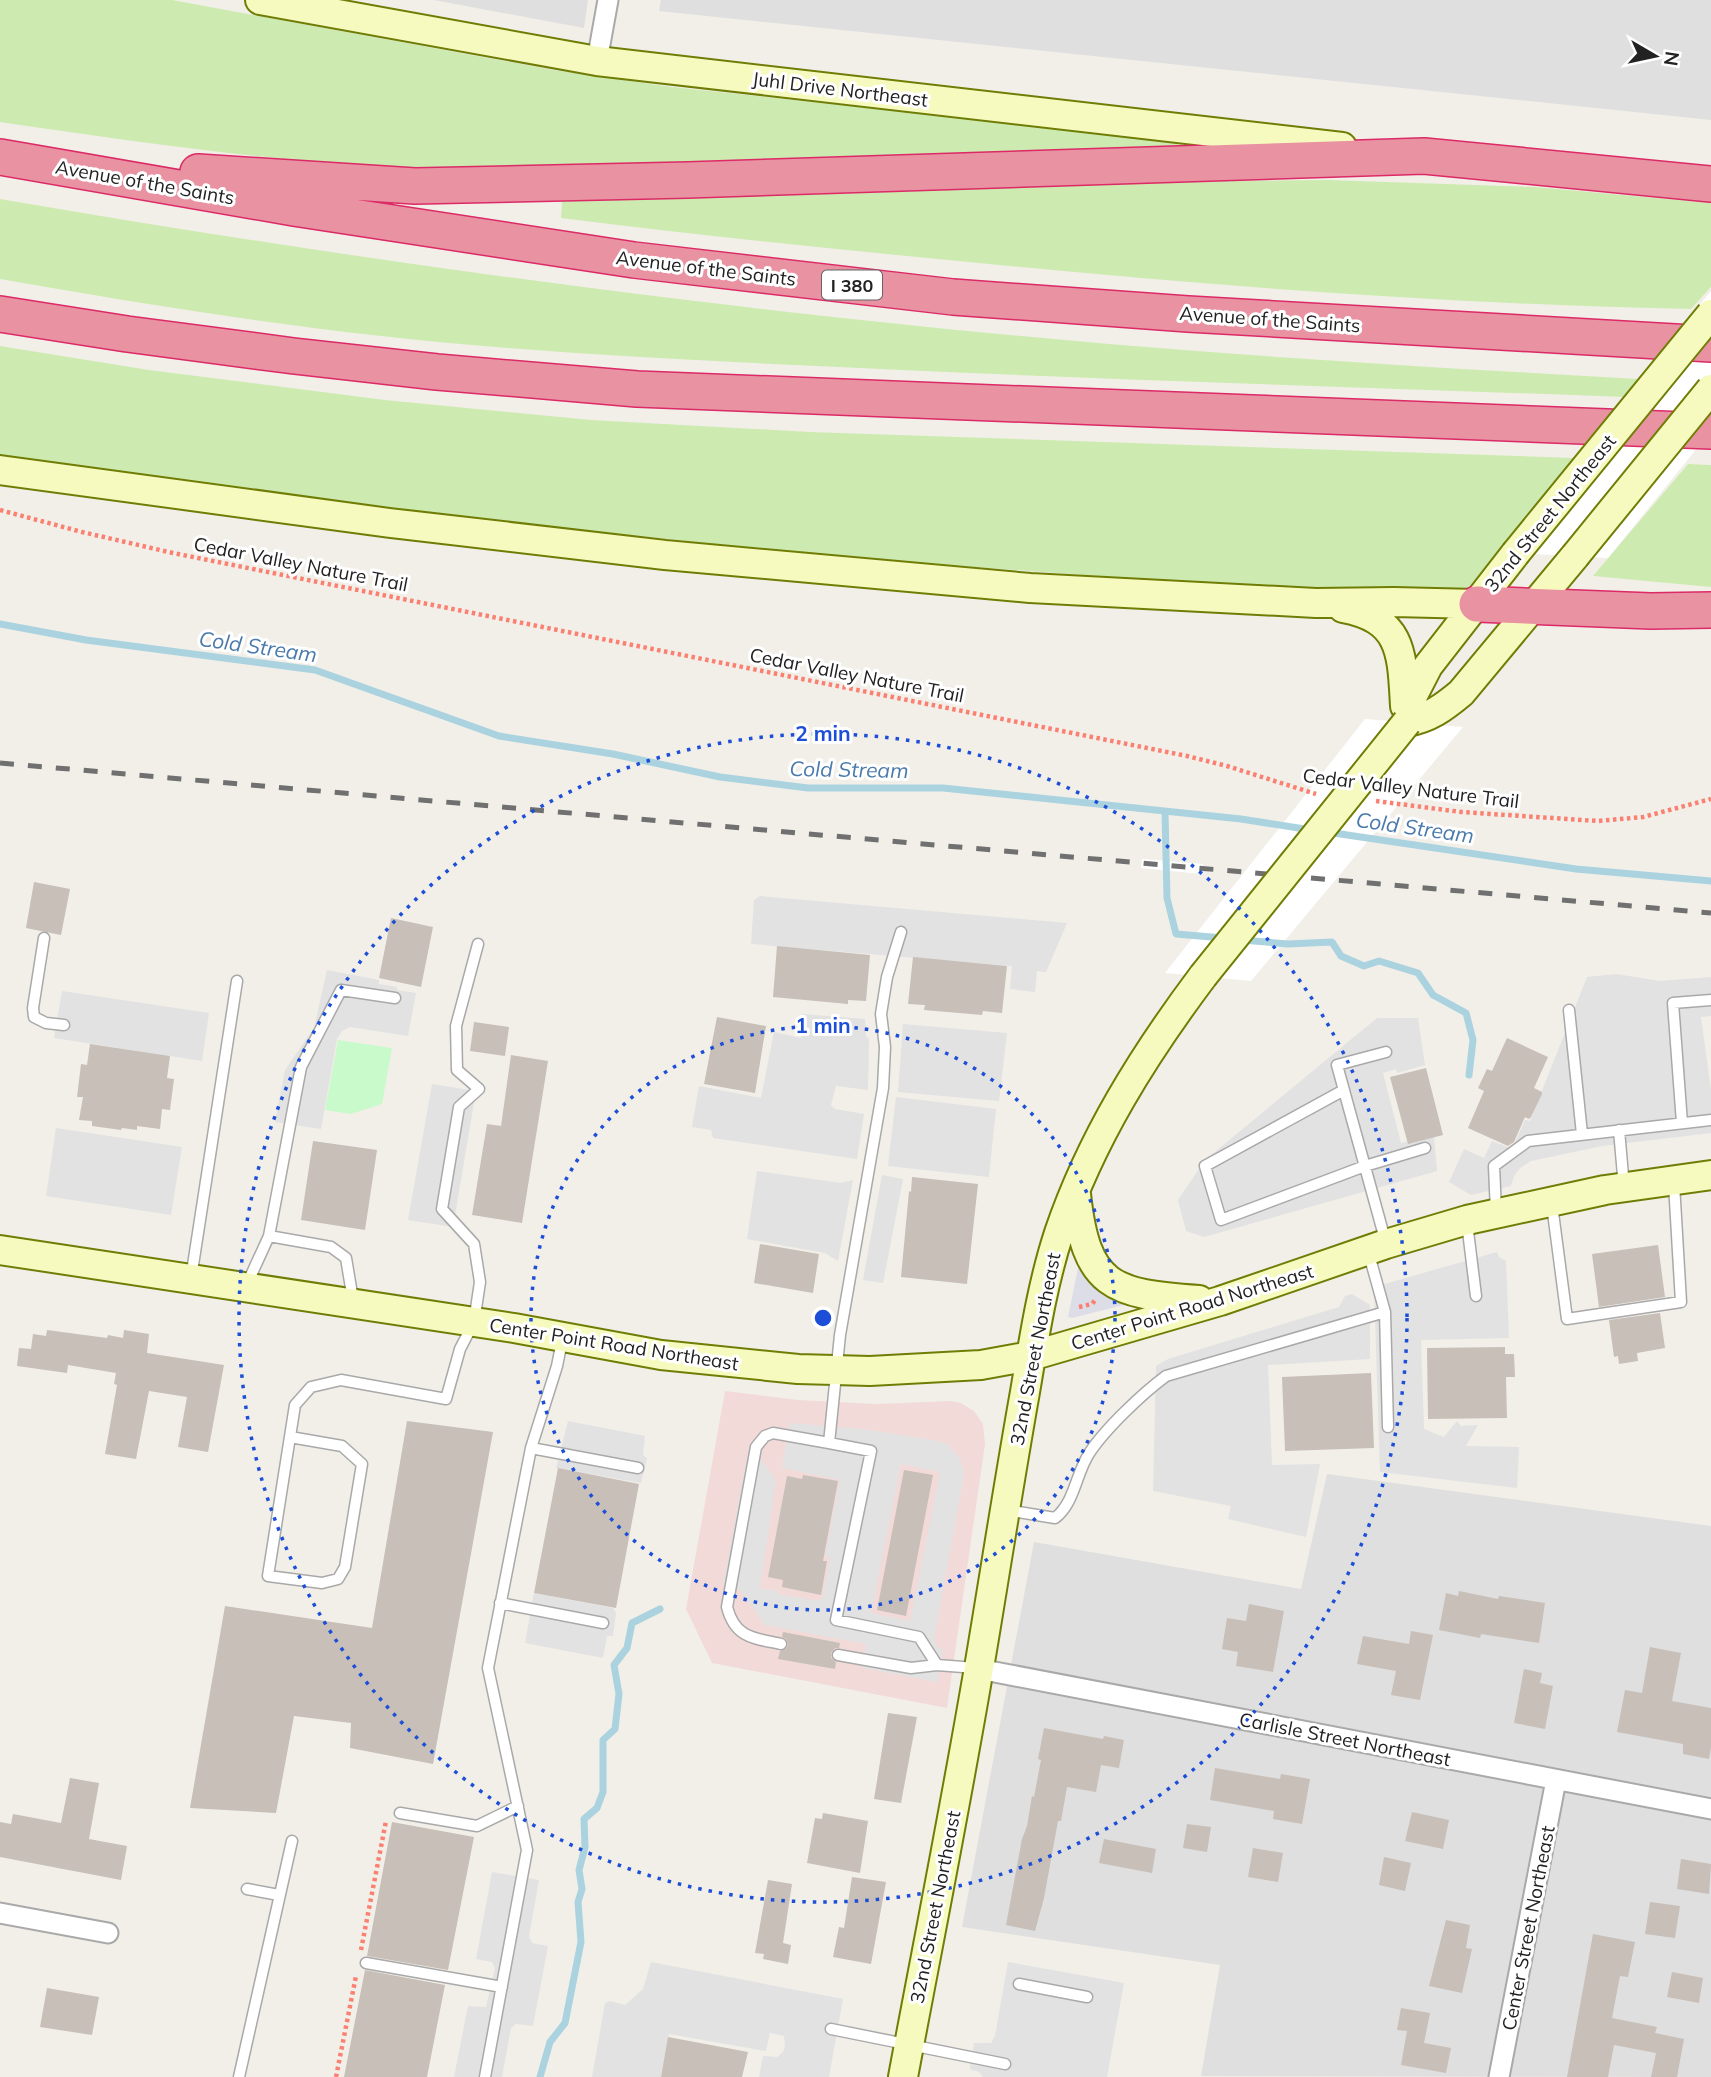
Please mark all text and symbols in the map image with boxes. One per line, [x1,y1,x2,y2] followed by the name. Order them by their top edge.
[1620,21,1690,91] north arrow
[1659,50,1685,68] text: N
[751,66,929,112] street label: Juhl Drive Northeast
[54,154,236,210] street label: Avenue of the Saints
[615,245,797,291] street label: Avenue of the Saints
[822,270,882,300] road number: I 380
[1179,301,1361,337] street label: Avenue of the Saints
[1479,429,1621,597] street label: 32nd Street Northeast
[192,531,410,597] street label: Cedar Valley Nature Trail
[197,625,319,667] water label: Cold Stream
[748,642,966,708] street label: Cedar Valley Nature Trail
[795,720,851,746] text: 2 min
[789,755,909,783] water label: Cold Stream
[1301,763,1521,813] street label: Cedar Valley Nature Trail
[1354,806,1476,848] water label: Cold Stream
[795,1012,851,1038] text: 1 min
[1005,1250,1066,1447] street label: 32nd Street Northeast
[1068,1259,1316,1355] street label: Center Point Road Northeast
[811,1306,835,1330] centre of rings
[488,1312,741,1376] street label: Center Point Road Northeast
[1237,1707,1453,1771] street label: Carlisle Street Northeast
[905,1808,966,2005] street label: 32nd Street Northeast
[1496,1823,1560,2032] street label: Center Street Northeast

